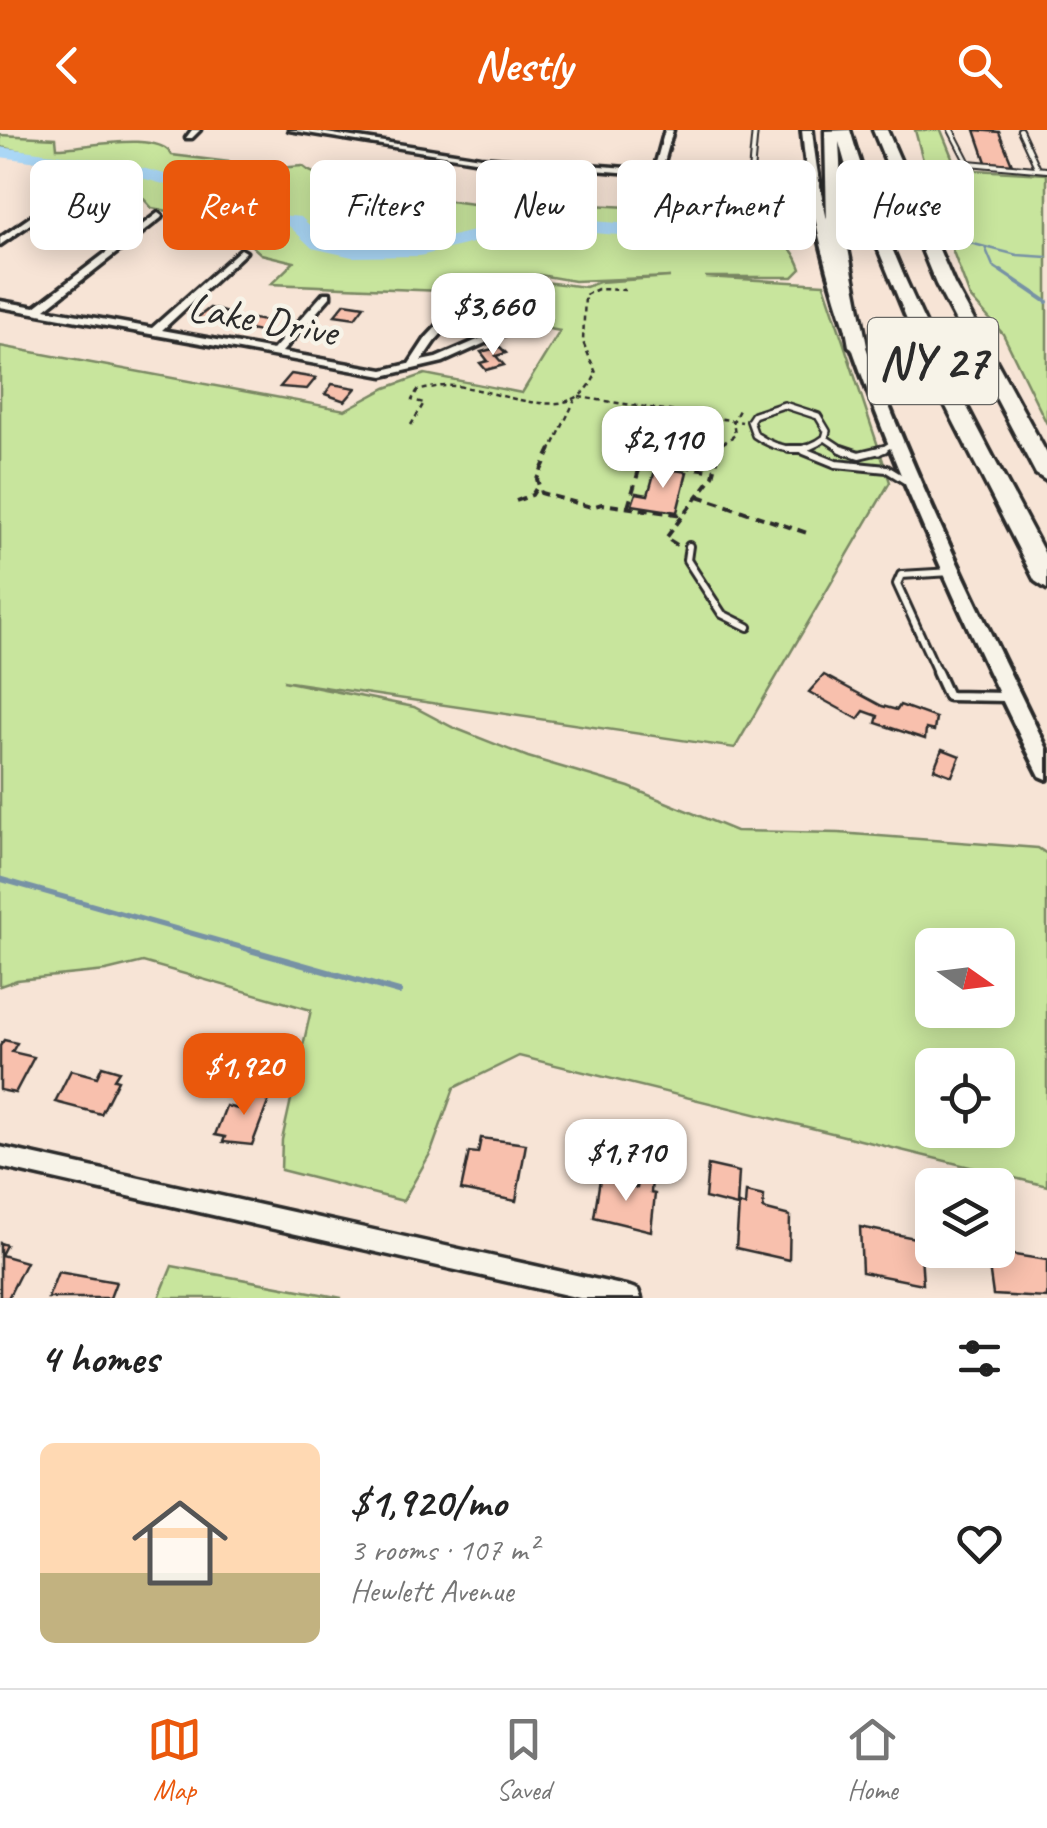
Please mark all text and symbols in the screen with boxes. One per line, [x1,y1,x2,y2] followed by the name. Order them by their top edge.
[475,37,572,94] text: Nestly
[40,38,95,93] icon: back
[952,38,1007,93] icon: search
[30,160,143,250] chip: Buy
[163,160,290,250] chip: Rent
[310,160,456,250] chip: Filters
[476,160,597,250] chip: New
[617,160,816,250] chip: Apartment
[836,160,974,250] chip: House
[412,273,574,358] pin: $3,660
[184,280,345,359] street label: Lake Drive
[453,285,533,326] text: $3,660
[868,318,998,404] road number: NY 27
[582,406,744,491] pin: $2,110
[624,418,702,459] text: $2,110
[915,928,1015,1028] north arrow
[915,928,1015,1268] map controls
[163,1033,325,1118] pin: $1,920
[205,1045,283,1086] text: $1,920
[915,1048,1015,1148] button: locate
[545,1119,707,1204] pin: $1,710
[587,1131,665,1172] text: $1,710
[915,1168,1015,1268] button: layers
[952,1331,1007,1386] icon: filters
[40,1332,159,1385] text: 4 homes
[350,1476,506,1529] text: $1,920/mo
[120,1483,240,1603] icon: home
[952,1516,1007,1571] icon: heart
[350,1529,537,1570] text: 3 rooms · 107 m²
[350,1570,513,1611] text: Hewlett Avenue
[147,1712,202,1807] tab: Map
[496,1712,551,1807] tab: Saved
[845,1712,900,1807] tab: Home

